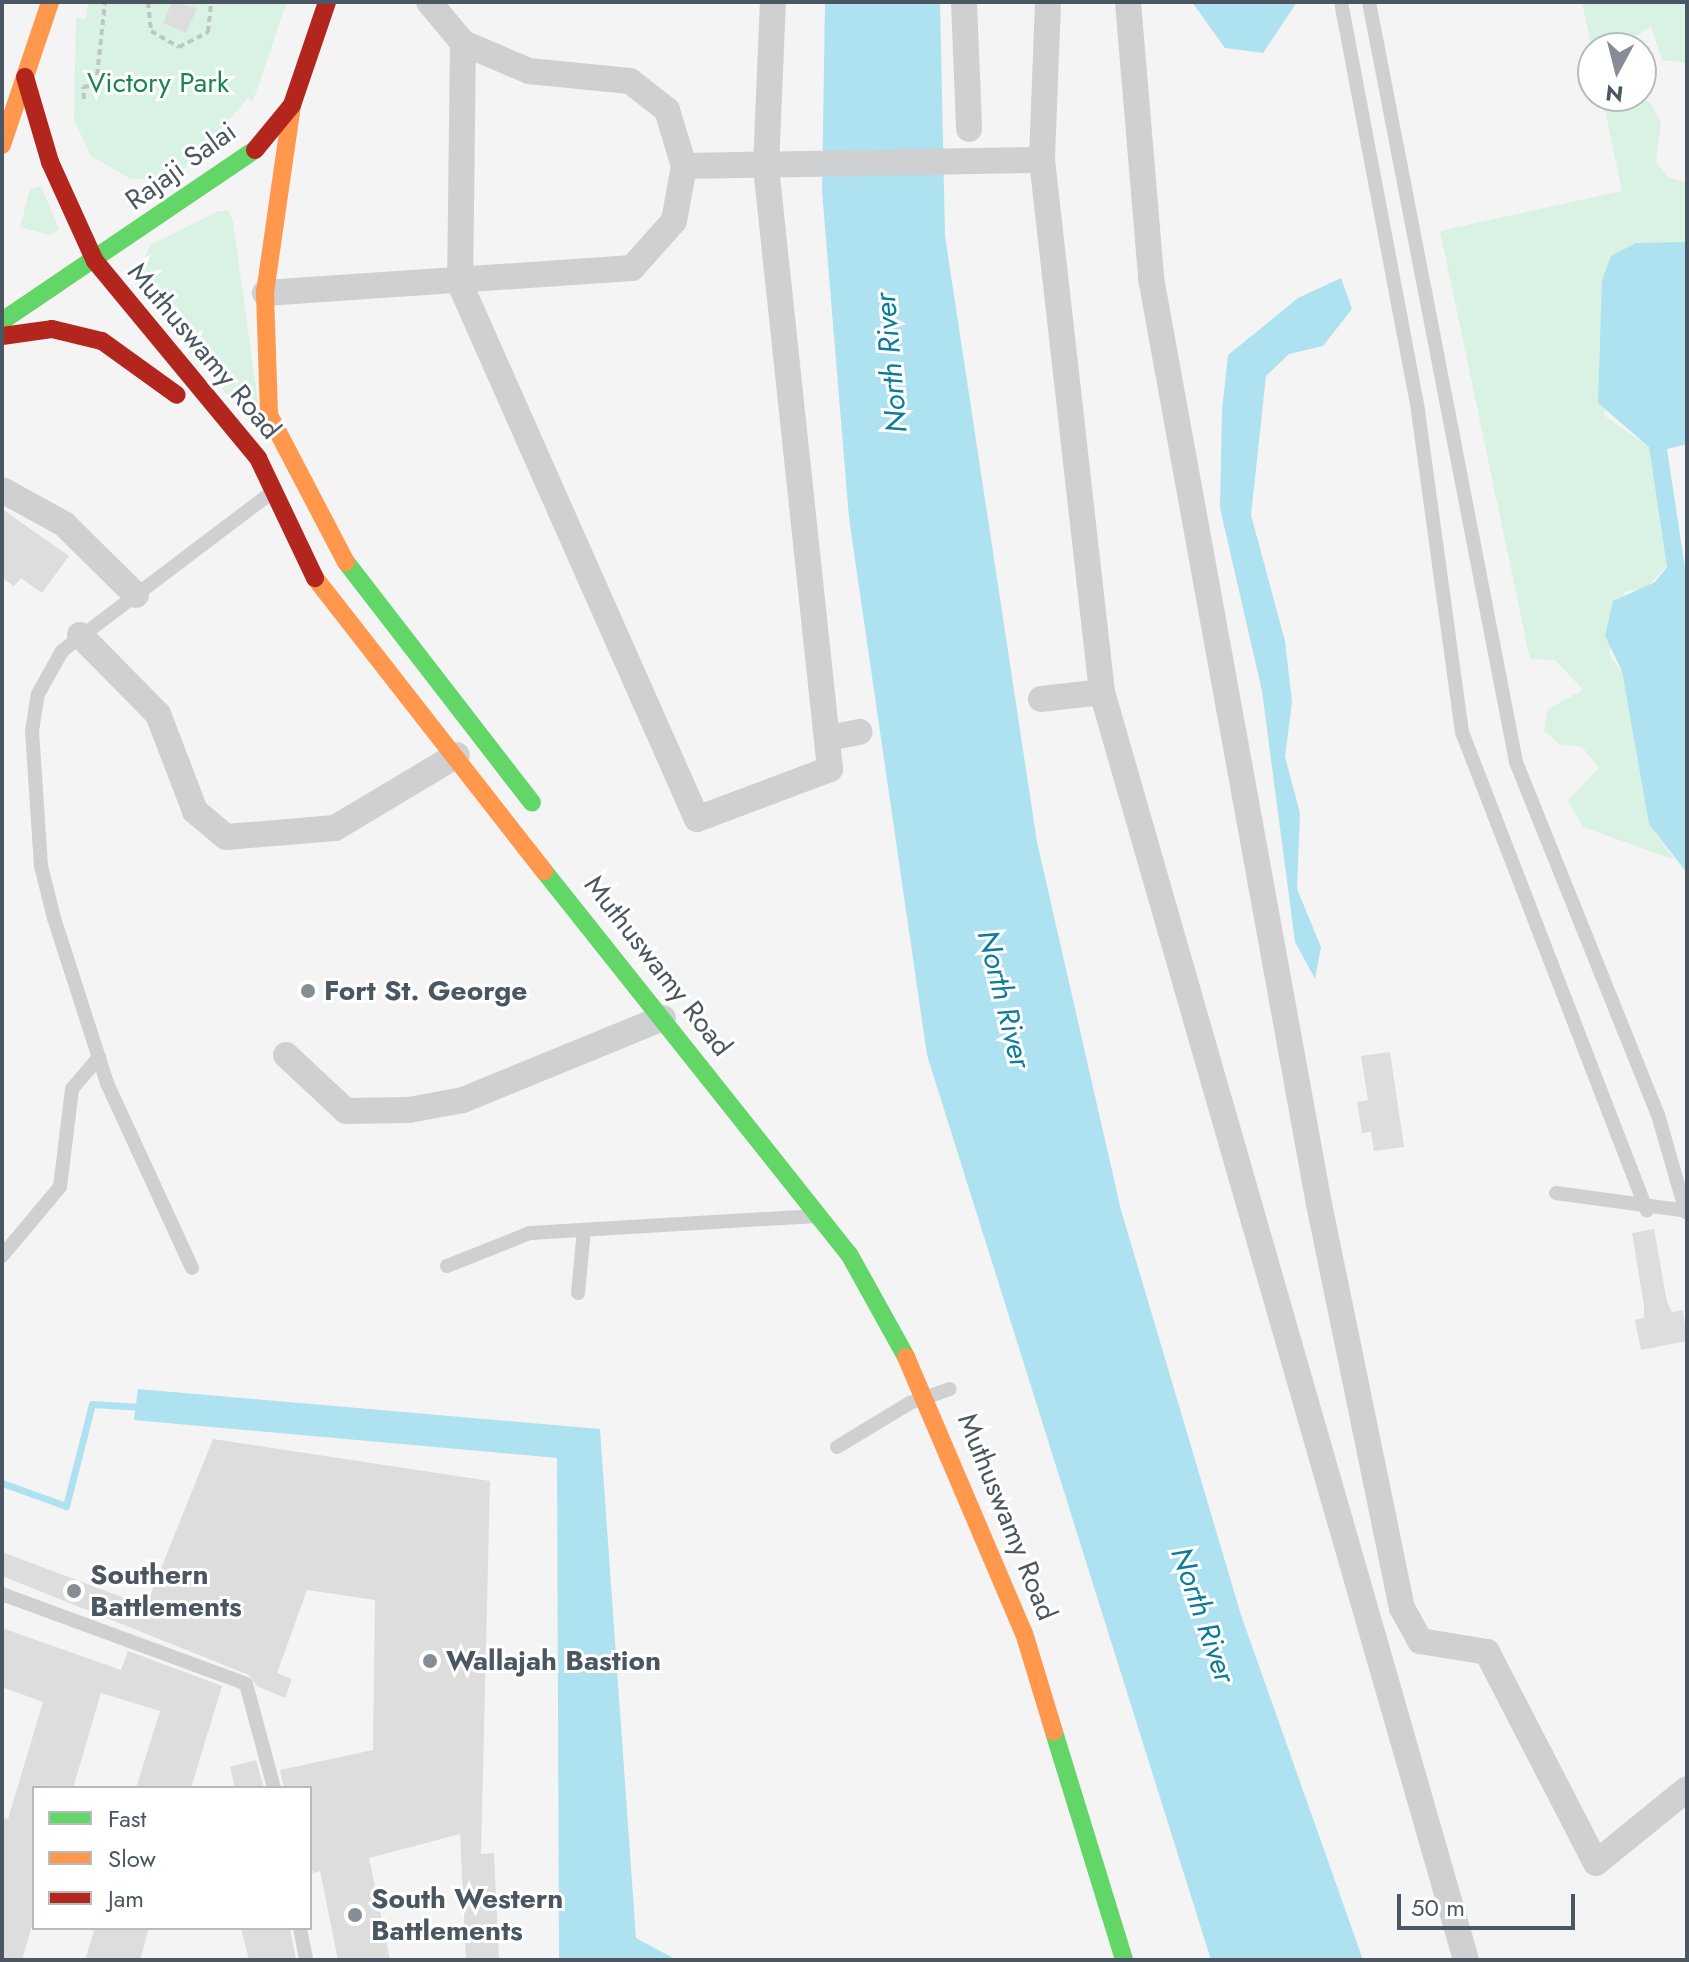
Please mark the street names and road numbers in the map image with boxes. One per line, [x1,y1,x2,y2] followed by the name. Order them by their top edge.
[119,115,243,217] street label: Rajaji Salai
[120,256,288,446] street label: Muthuswamy Road
[577,869,739,1063] street label: Muthuswamy Road
[950,1409,1064,1625] street label: Muthuswamy Road

